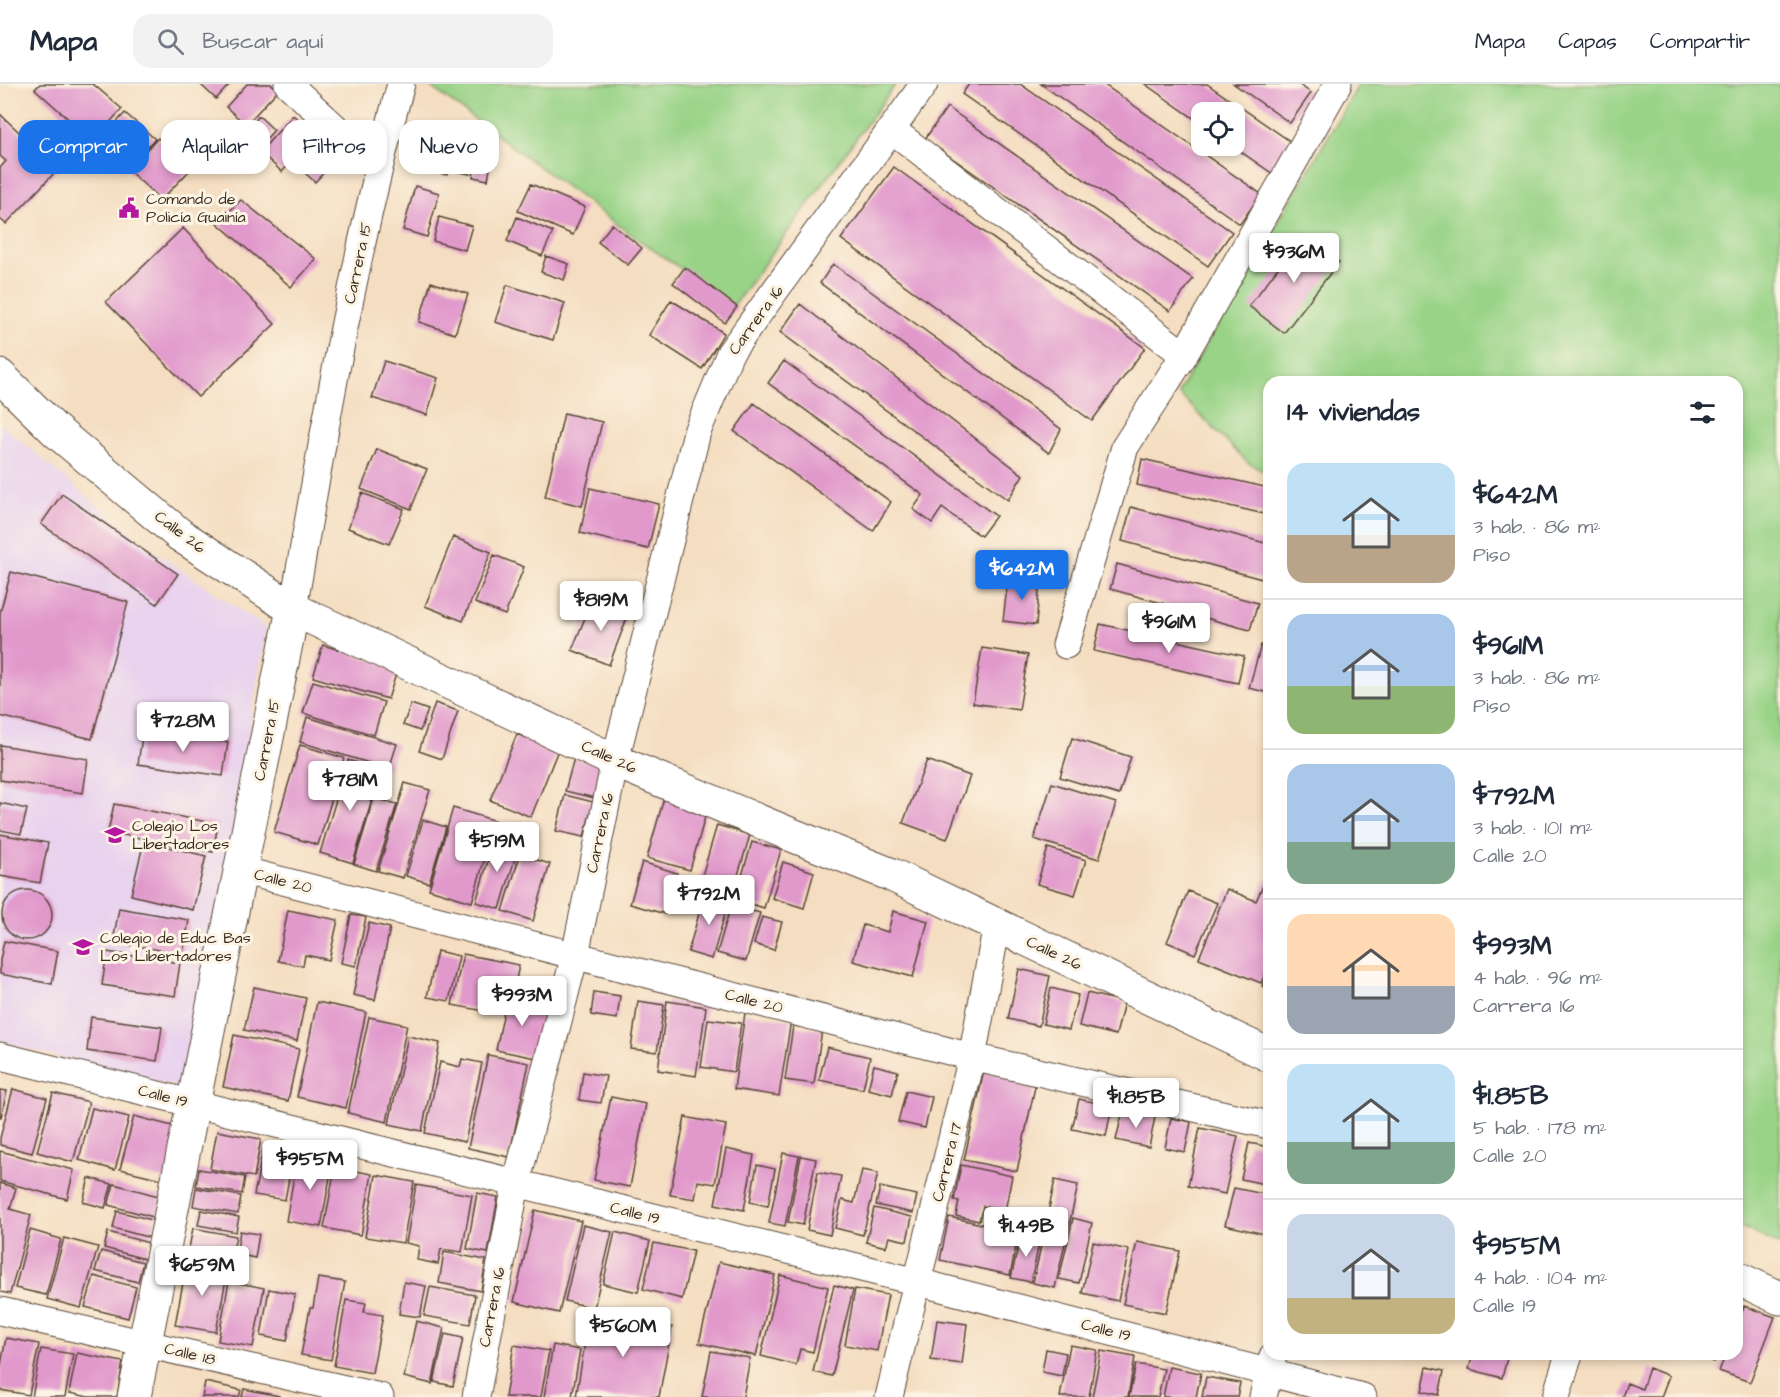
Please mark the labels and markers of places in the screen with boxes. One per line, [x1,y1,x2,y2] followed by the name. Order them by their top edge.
[146,188,246,228] place label: Comando de Policía Guainía
[117,196,141,220] public building icon: Comando de Policía Guainía
[1252,233,1336,284] pin: $936M
[980,550,1064,601] pin: $642M
[559,581,643,632] pin: $819M
[1127,603,1211,654] pin: $961M
[141,702,225,753] pin: $728M
[308,761,392,812] pin: $781M
[132,815,229,855] place label: Colegio Los Libertadores
[455,822,539,873] pin: $519M
[103,823,127,847] school or university icon: Colegio Los Libertadores
[667,875,751,926] pin: $792M
[100,927,251,967] place label: Colegio de Educ Bas Los Libertadores
[71,935,95,959] school or university icon: Colegio de Educ Bas Los Libertadores
[480,976,564,1027] pin: $993M
[1087,1078,1185,1129] pin: $1.85B
[268,1140,352,1191] pin: $955M
[977,1207,1075,1258] pin: $1.49B
[160,1246,244,1297] pin: $659M
[581,1307,665,1358] pin: $560M

